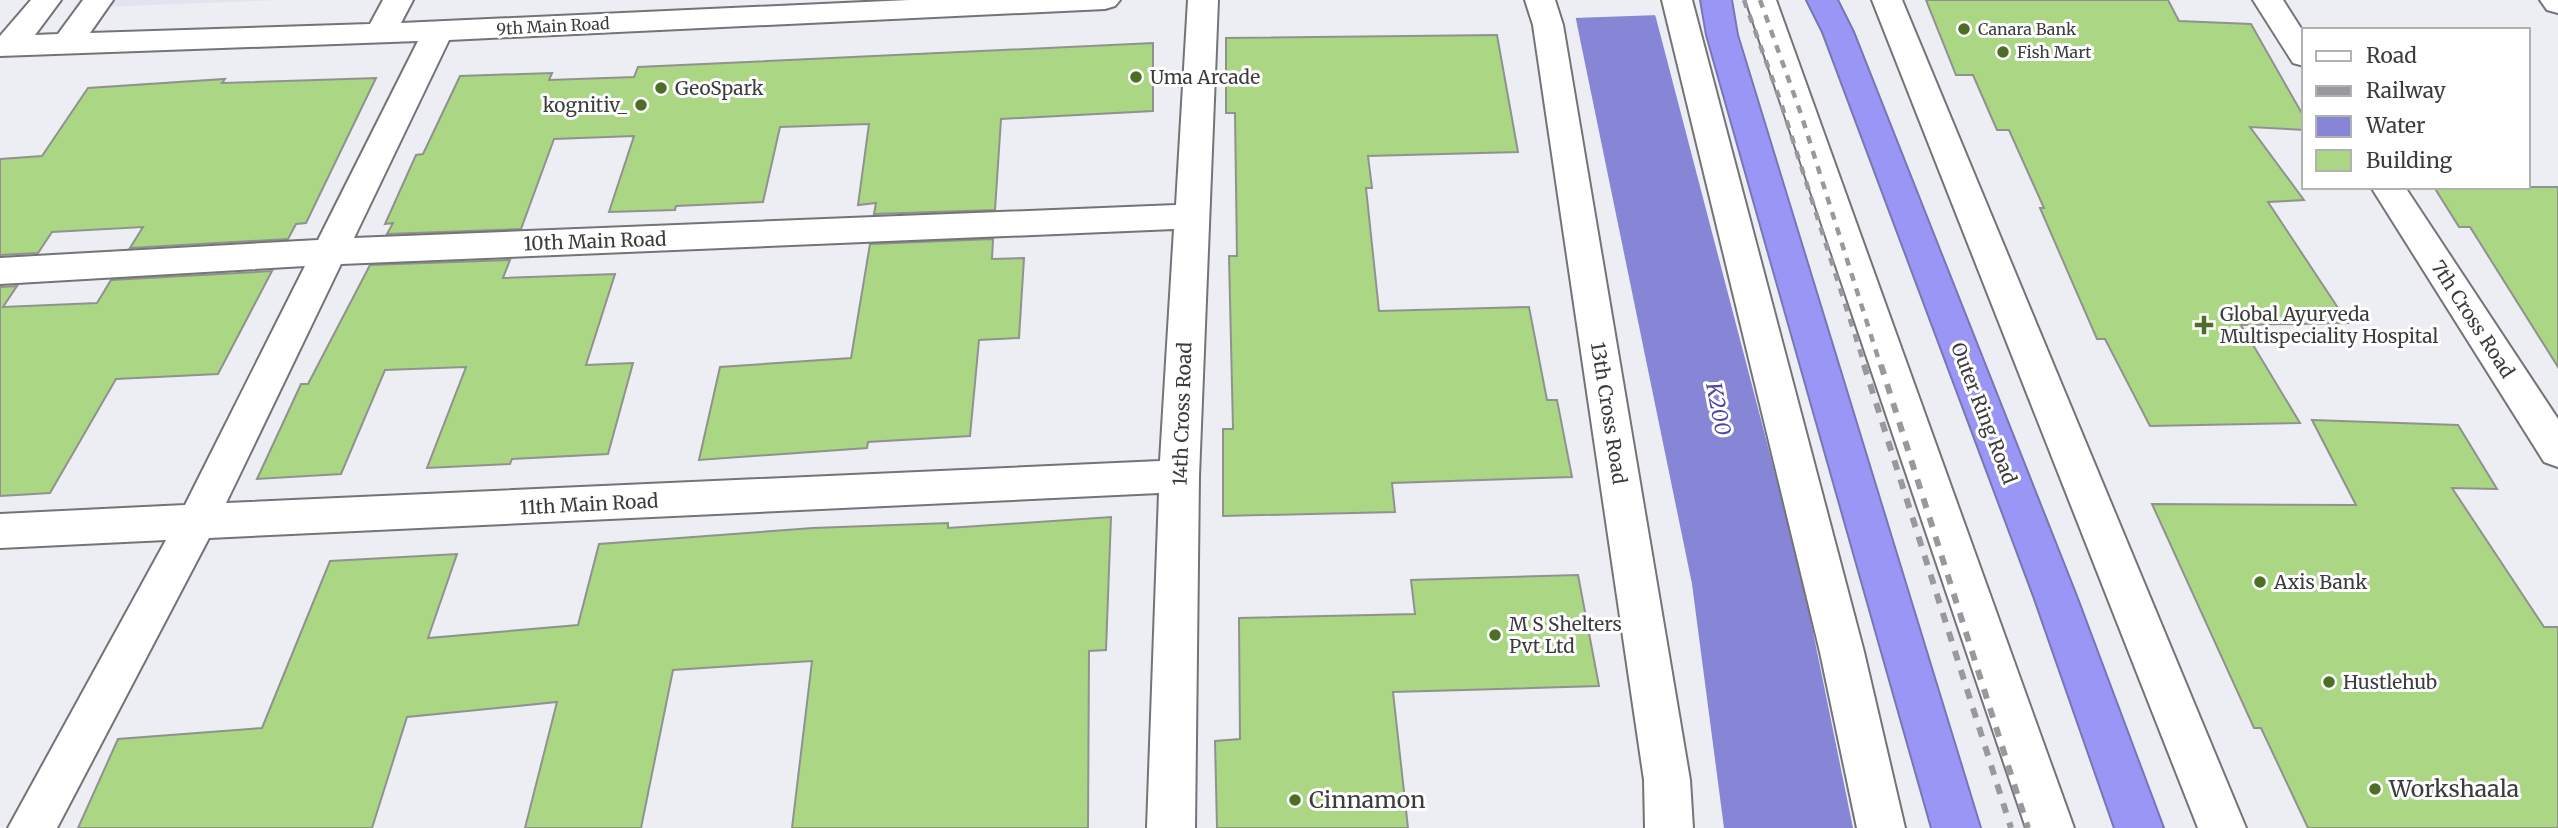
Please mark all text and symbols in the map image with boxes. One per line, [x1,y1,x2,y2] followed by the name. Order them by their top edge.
[496,13,610,39] street label: 9th Main Road
[1978,19,2077,39] place label: Canara Bank
[1956,21,1972,37] marker: Canara Bank
[2302,28,2530,189] legend
[2017,42,2092,62] place label: Fish Mart
[2366,42,2417,69] text: Road
[1995,44,2011,60] marker: Fish Mart
[1150,65,1260,89] place label: Uma Arcade
[1128,69,1144,85] marker: Uma Arcade
[675,76,764,100] place label: GeoSpark
[2366,77,2447,104] text: Railway
[653,80,669,96] marker: GeoSpark
[543,93,627,117] place label: kognitiv_
[633,97,649,113] marker: kognitiv_
[2365,112,2425,139] text: Water
[2366,147,2453,174] text: Building
[523,227,667,255] street label: 10th Main Road
[2426,256,2520,382] street label: 7th Cross Road
[2220,302,2439,348] place label: Global Ayurveda Multispeciality Hospital
[2194,315,2214,335] marker: Global Ayurveda Multispeciality Hospital
[1946,339,2022,487] street label: Outer Ring Road
[1586,340,1632,486] street label: 13th Cross Road
[1167,342,1197,486] street label: 14th Cross Road
[1700,379,1737,438] water label: K200
[519,488,659,520] street label: 11th Main Road
[2273,570,2367,594] place label: Axis Bank
[2252,574,2268,590] marker: Axis Bank
[1509,612,1622,658] place label: M S Shelters Pvt Ltd
[1487,627,1503,643] marker: M S Shelters Pvt Ltd
[2343,670,2437,694] place label: Hustlehub
[2321,674,2337,690] marker: Hustlehub
[2388,774,2519,803] place label: Workshaala
[2367,781,2383,797] marker: Workshaala
[1309,785,1425,814] place label: Cinnamon
[1287,792,1303,808] marker: Cinnamon

